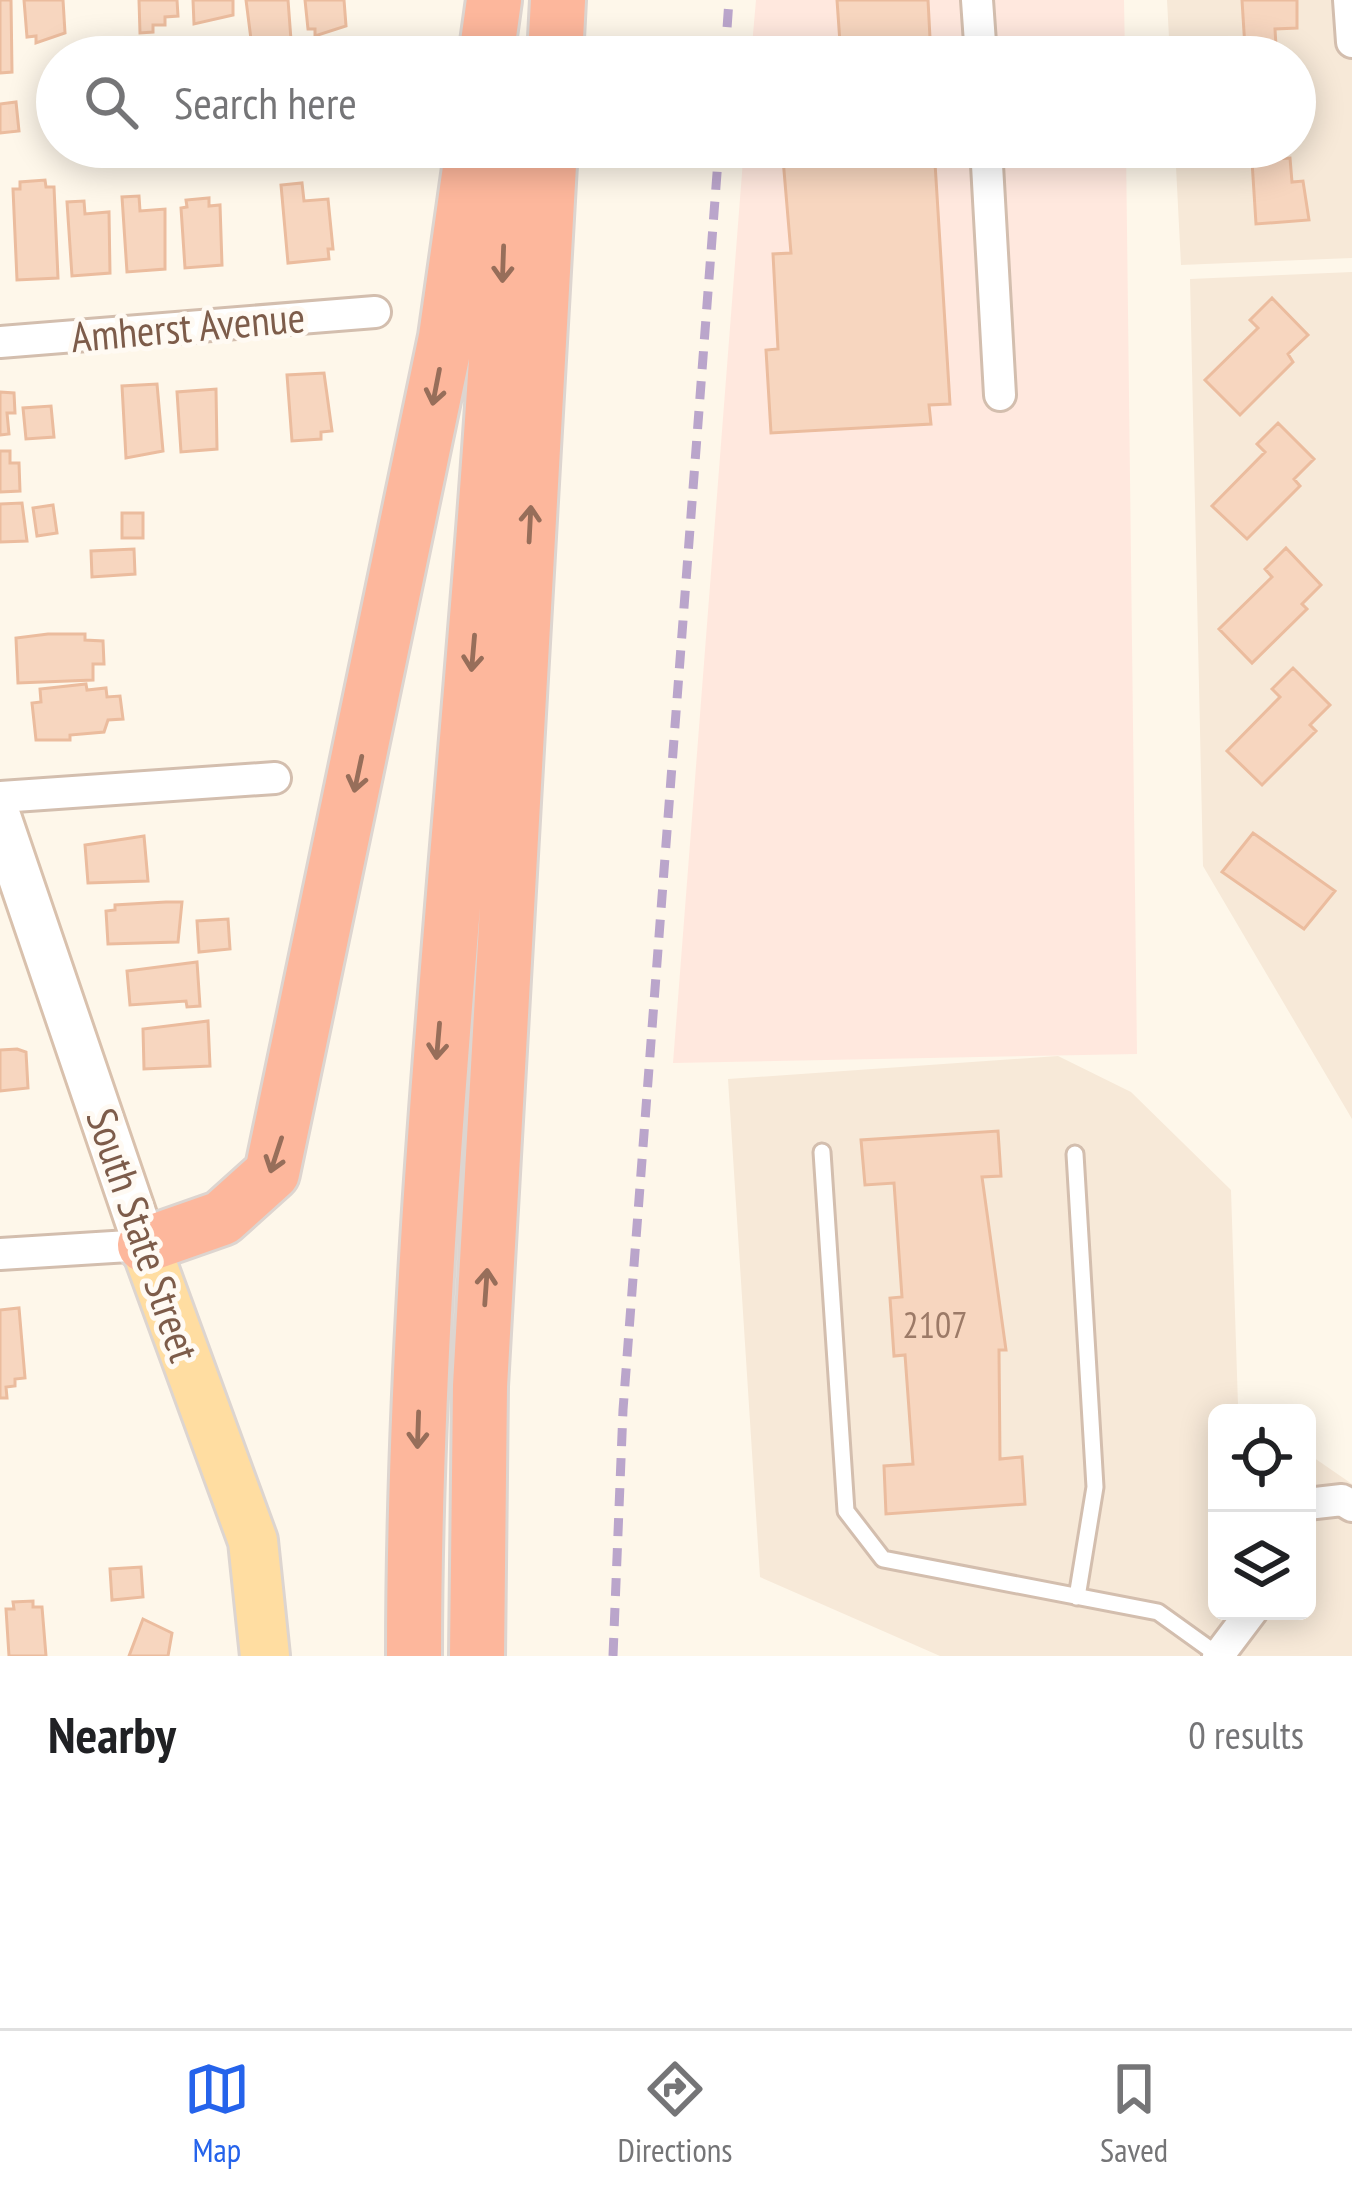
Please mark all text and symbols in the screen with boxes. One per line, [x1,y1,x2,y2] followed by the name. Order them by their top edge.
[36,36,1316,168] search box
[78,69,144,135] icon: search
[174,73,357,131] text: Search here
[491,244,514,283] one-way arrow
[69,289,307,364] street label: Amherst Avenue
[424,367,446,406] one-way arrow
[519,505,542,544] one-way arrow
[461,633,484,672] one-way arrow
[346,754,368,793] one-way arrow
[426,1021,449,1060] one-way arrow
[74,1101,213,1369] street label: South State Street
[264,1135,286,1173] one-way arrow
[475,1268,498,1307] one-way arrow
[903,1301,967,1348] house number: 2107
[1208,1404,1316,1620] map controls
[1208,1404,1316,1512] button: locate
[406,1410,429,1449] one-way arrow
[1208,1512,1316,1620] button: layers
[48,1701,176,1767] text: Nearby
[1188,1709,1304,1760] text: 0 results
[184,2056,250,2171] tab: Map
[618,2056,732,2171] tab: Directions
[1100,2056,1168,2171] tab: Saved

